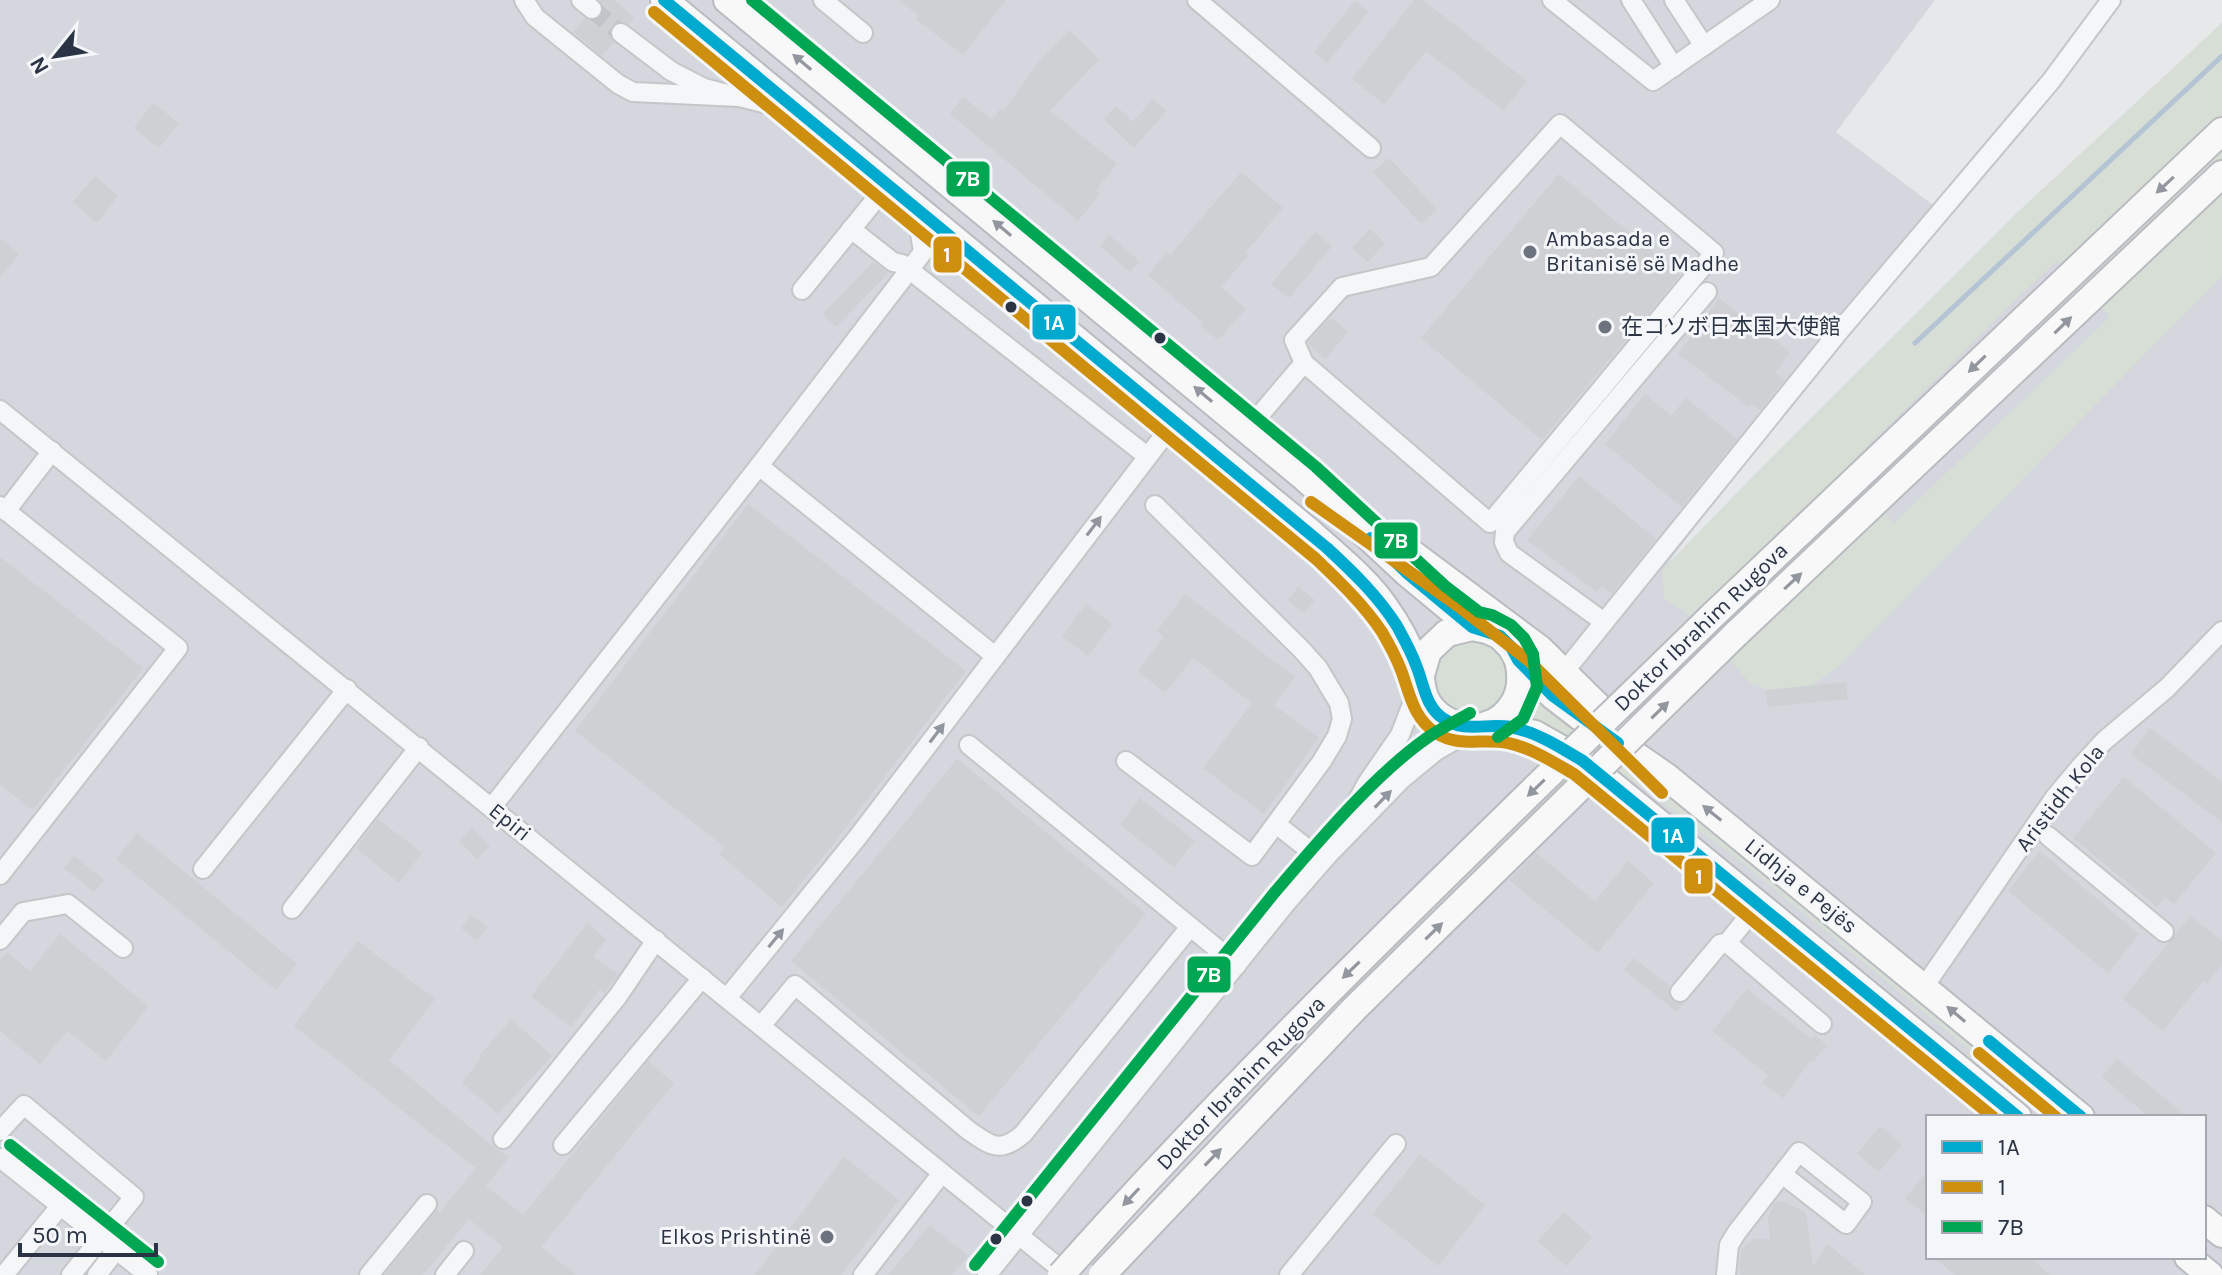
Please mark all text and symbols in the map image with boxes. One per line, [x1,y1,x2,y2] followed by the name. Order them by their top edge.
[16,16,96,96] north arrow
[24,52,55,79] text: N
[792,54,812,71] one-way arrow
[945,160,991,198] line badge: 7B
[955,166,981,192] text: 7B
[2156,175,2175,193] one-way arrow
[992,220,1012,237] one-way arrow
[1546,226,1739,277] place label: Ambasada e Britanisë së Madhe
[932,235,963,274] line badge: 1
[943,242,951,268] text: 1
[1521,243,1539,261] marker: Ambasada e Britanisë së Madhe
[1003,299,1019,315] unlabelled marker
[1031,303,1077,341] line badge: 1A
[1043,310,1065,336] text: 1A
[1621,314,1841,340] place label: 在コソボ日本国大使館
[2053,316,2072,335] one-way arrow
[1596,318,1614,336] marker: 在コソボ日本国大使館
[1152,330,1168,346] unlabelled marker
[1968,354,1987,373] one-way arrow
[1193,386,1213,403] one-way arrow
[1086,515,1102,537] one-way arrow
[1373,521,1419,560] line badge: 7B
[1383,528,1409,554] text: 7B
[1609,537,1793,717] street label: Doktor Ibrahim Rugova
[1783,572,1802,590] one-way arrow
[1650,701,1669,719] one-way arrow
[928,723,944,744] one-way arrow
[2010,739,2110,857] street label: Aristidh Kola
[1527,778,1546,797] one-way arrow
[1374,790,1392,809] one-way arrow
[484,797,536,847] street label: Epiri
[1702,805,1722,822] one-way arrow
[1650,816,1696,854] line badge: 1A
[1662,823,1684,849] text: 1A
[1740,833,1862,939] street label: Lidhja e Pejës
[1683,857,1714,895] line badge: 1
[1695,864,1703,890] text: 1
[1424,922,1443,941] one-way arrow
[767,928,784,948] one-way arrow
[1186,955,1232,994] line badge: 7B
[1342,960,1361,979] one-way arrow
[1196,962,1222,988] text: 7B
[1151,991,1331,1175] street label: Doktor Ibrahim Rugova
[1946,1006,1966,1023] one-way arrow
[1926,1115,2206,1259] legend
[1998,1133,2020,1161] text: 1A
[1203,1148,1222,1167] one-way arrow
[1998,1173,2006,1201] text: 1
[1123,1188,1141,1207] one-way arrow
[1019,1193,1035,1209] unlabelled marker
[20,1207,156,1257] scale bar
[1998,1213,2024,1241] text: 7B
[32,1221,88,1249] text: 50 m
[660,1224,811,1250] place label: Elkos Prishtinë
[818,1228,836,1246] marker: Elkos Prishtinë
[988,1231,1004,1247] unlabelled marker

